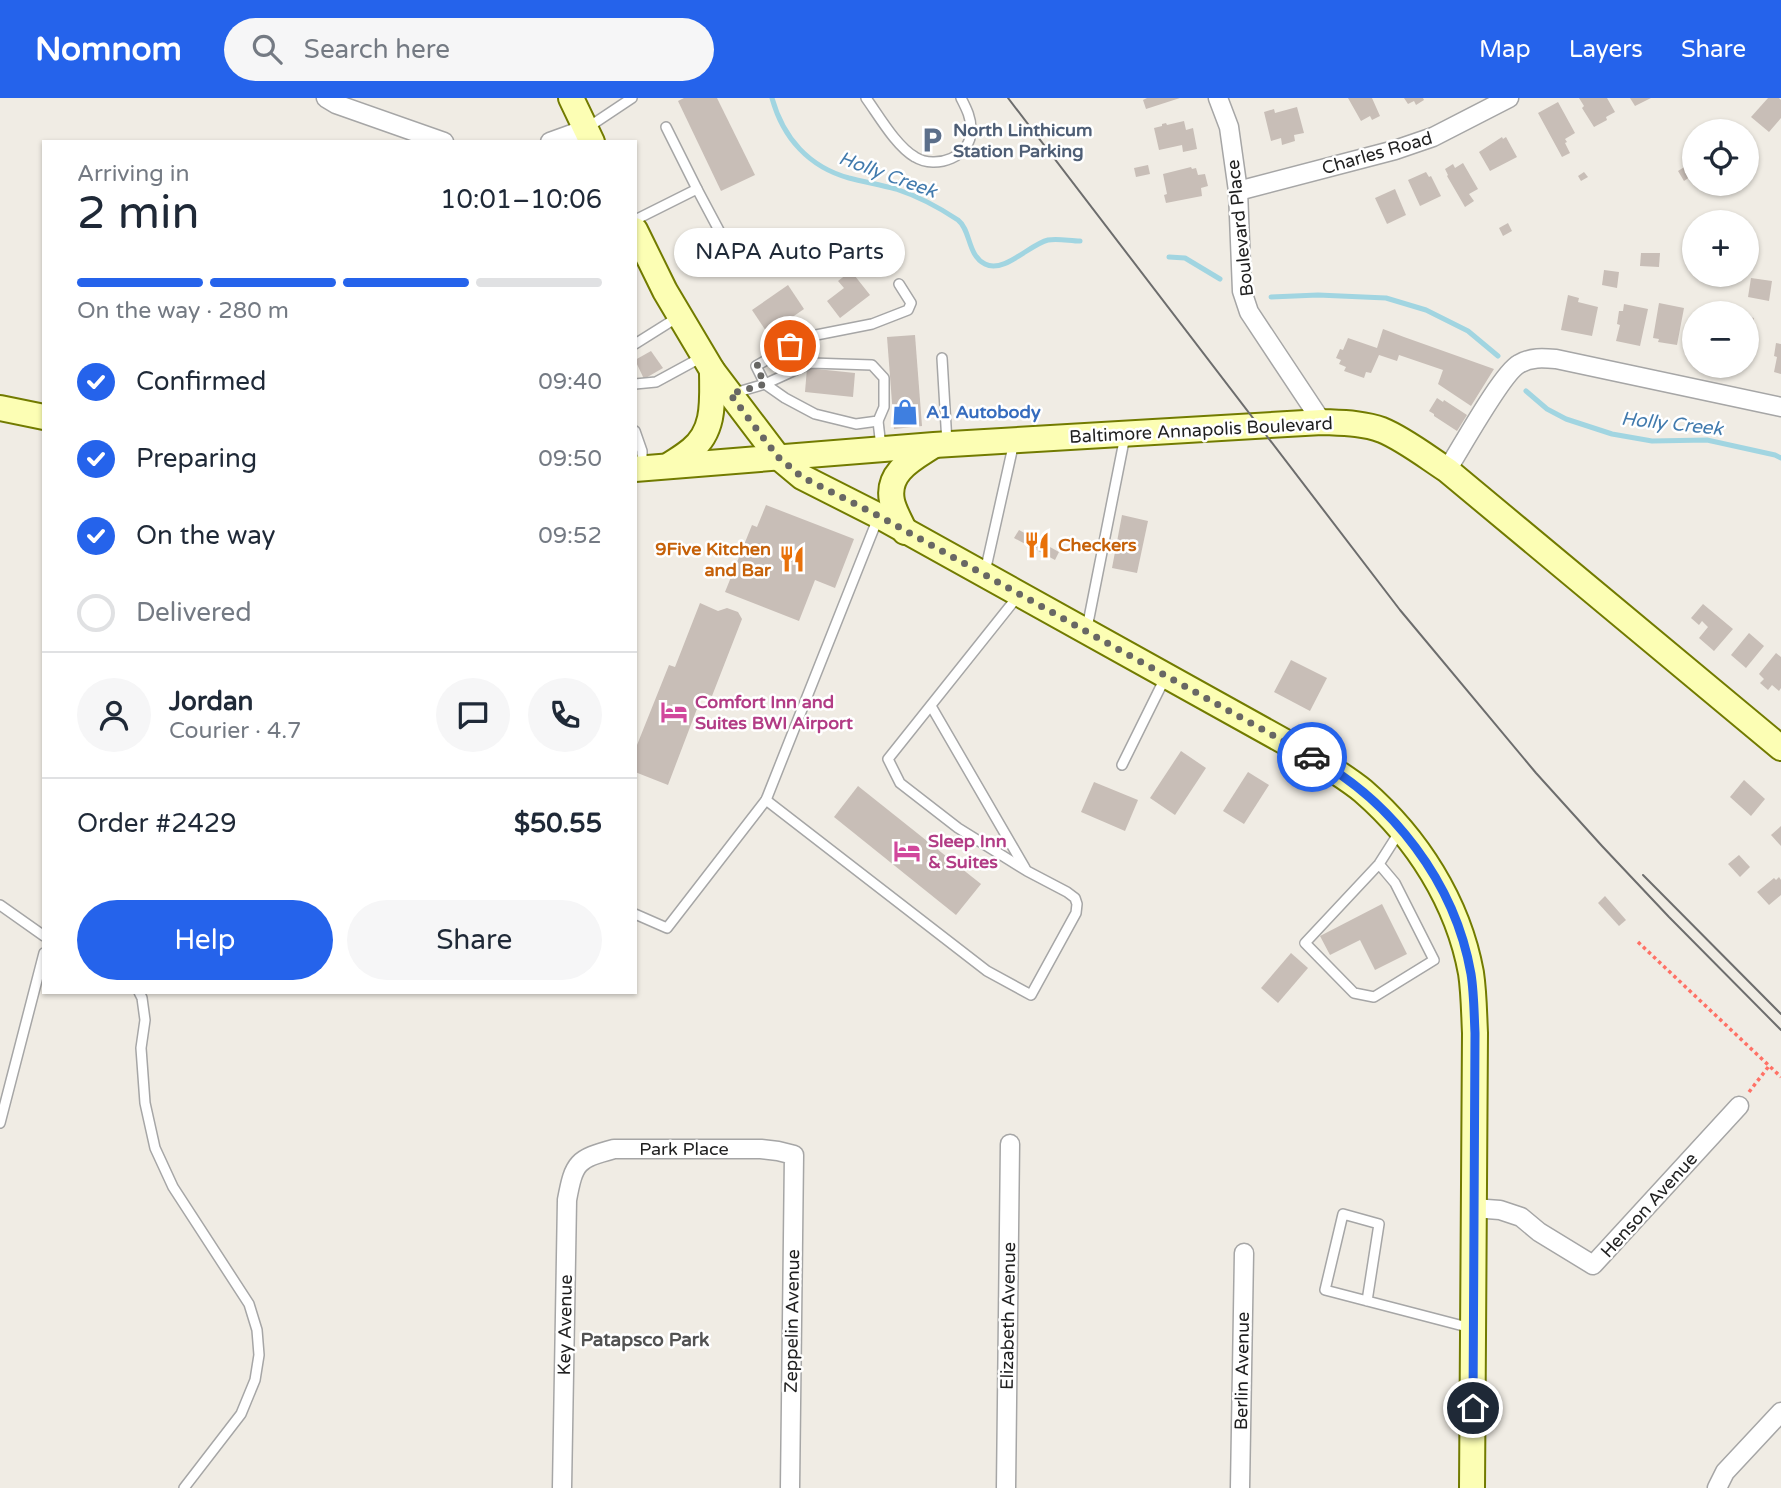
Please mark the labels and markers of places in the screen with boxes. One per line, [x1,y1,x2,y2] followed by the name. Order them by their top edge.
[953,119,1093,162] place label: North Linthicum Station Parking
[917,125,947,155] parking icon: North Linthicum Station Parking
[674,227,906,276] callout: NAPA Auto Parts
[760,316,820,376] pin
[890,397,920,427] shop icon: A1 Autobody
[926,401,1041,423] place label: A1 Autobody
[1022,530,1052,560] restaurant icon: Checkers
[1058,534,1137,556] place label: Checkers
[655,538,772,581] place label: 9Five Kitchen and Bar
[777,544,807,574] restaurant icon: 9Five Kitchen and Bar
[695,691,853,734] place label: Comfort Inn and Suites BWI Airport
[659,697,689,727] hotel icon: Comfort Inn and Suites BWI Airport
[928,830,1007,873] place label: Sleep Inn & Suites
[892,836,922,866] hotel icon: Sleep Inn & Suites
[1443,1378,1503,1438] pin

